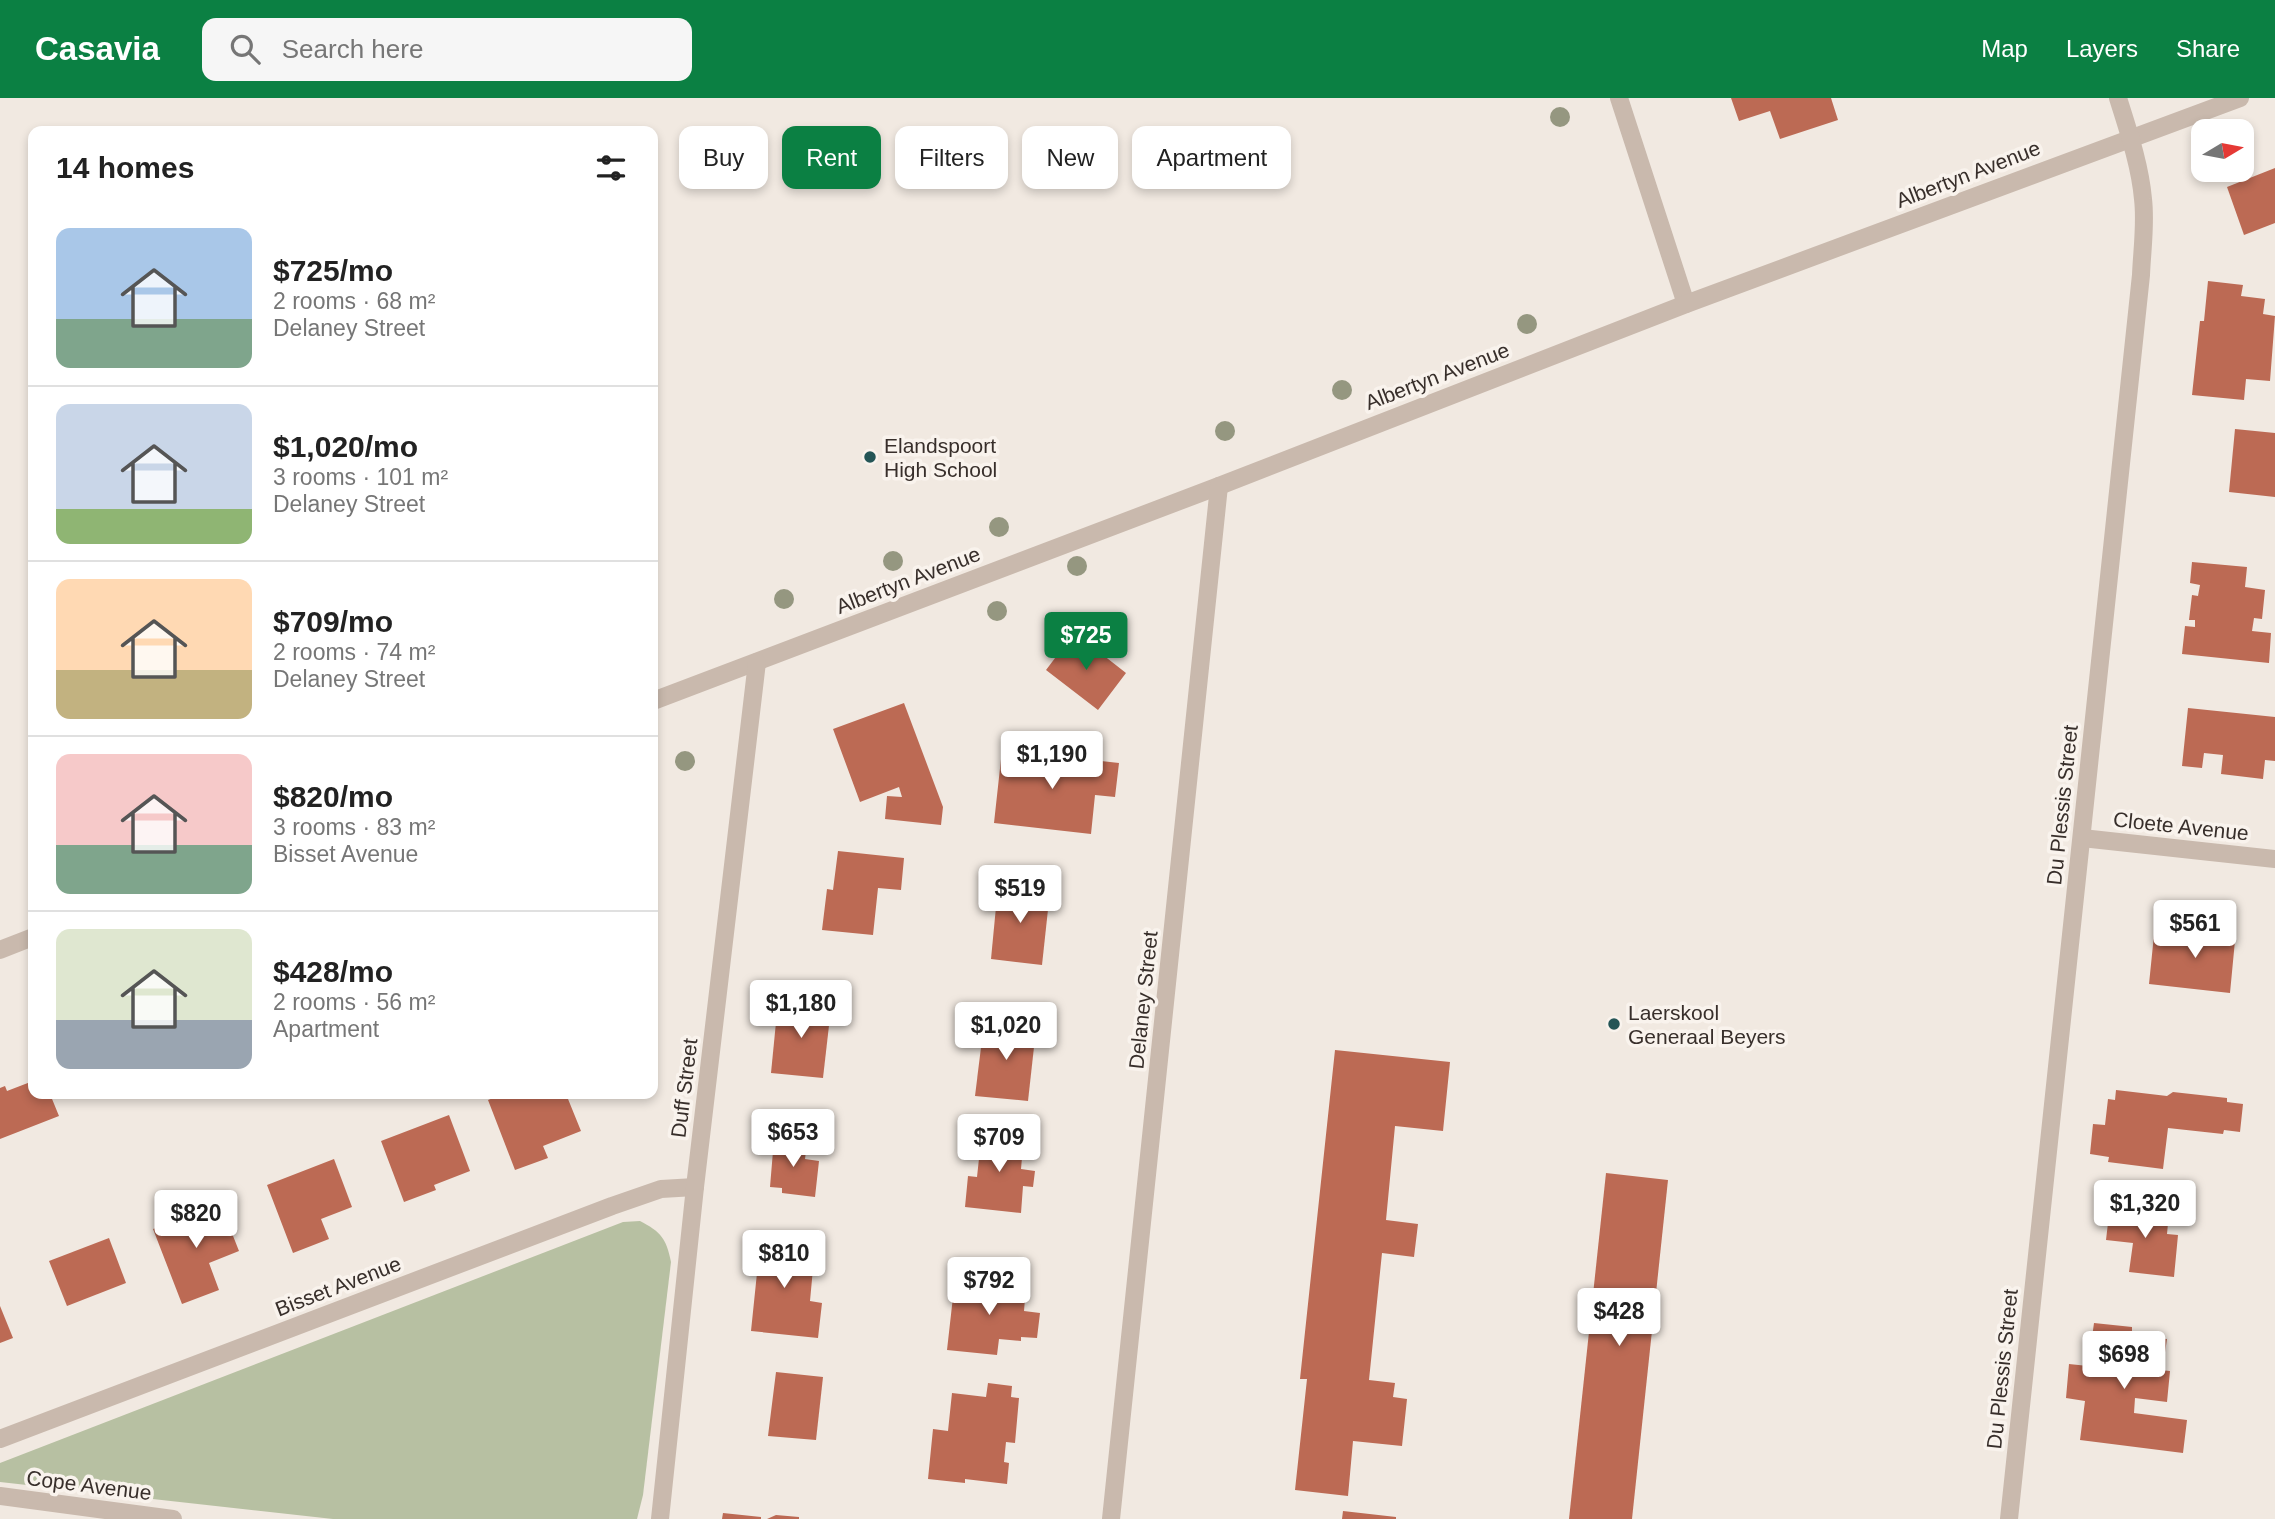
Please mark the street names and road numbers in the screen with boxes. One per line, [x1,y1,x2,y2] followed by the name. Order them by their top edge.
[1893,136,2043,212] street label: Albertyn Avenue
[1362,338,1512,414] street label: Albertyn Avenue
[833,542,983,618] street label: Albertyn Avenue
[2042,724,2082,886] street label: Du Plessis Street
[2112,807,2250,845] street label: Cloete Avenue
[1124,930,1162,1070] street label: Delaney Street
[666,1037,702,1139] street label: Duff Street
[272,1251,404,1321] street label: Bisset Avenue
[1982,1288,2022,1450] street label: Du Plessis Street
[25,1466,153,1504] street label: Cope Avenue

